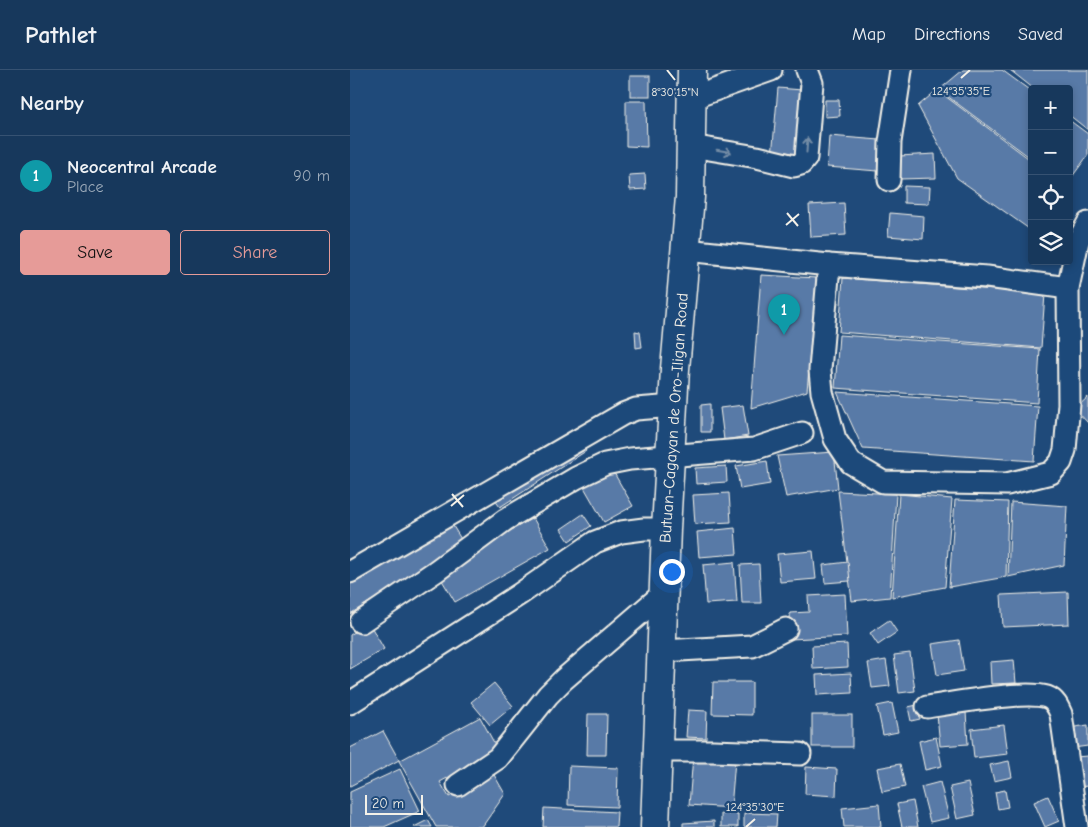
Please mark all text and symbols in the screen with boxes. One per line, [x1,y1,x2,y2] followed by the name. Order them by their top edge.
[25,21,96,49] text: Pathlet
[852,24,886,45] text: Map
[914,24,990,45] text: Directions
[1018,24,1063,45] text: Saved
[932,84,990,98] text: 124°35'35"E
[651,85,699,99] text: 8°30'15"N
[1028,85,1073,265] map controls
[1028,85,1073,130] button: +
[20,91,84,115] text: Nearby
[1028,130,1073,175] button: −
[802,137,812,153] one-way arrow
[716,147,732,157] one-way arrow
[67,156,217,178] text: Neocentral Arcade
[33,167,39,185] text: 1
[293,167,330,185] text: 90 m
[1028,175,1073,220] button: locate
[67,178,103,196] text: Place
[1028,220,1073,265] button: layers
[20,230,170,275] button: Save
[180,230,330,275] button: Share
[656,292,692,544] street label: Butuan-Cagayan de Oro-Iligan Road
[768,294,800,335] pin: 1
[659,559,685,585] your location
[365,792,422,815] scale bar
[372,795,404,812] text: 20 m
[726,800,784,814] text: 124°35'30"E

